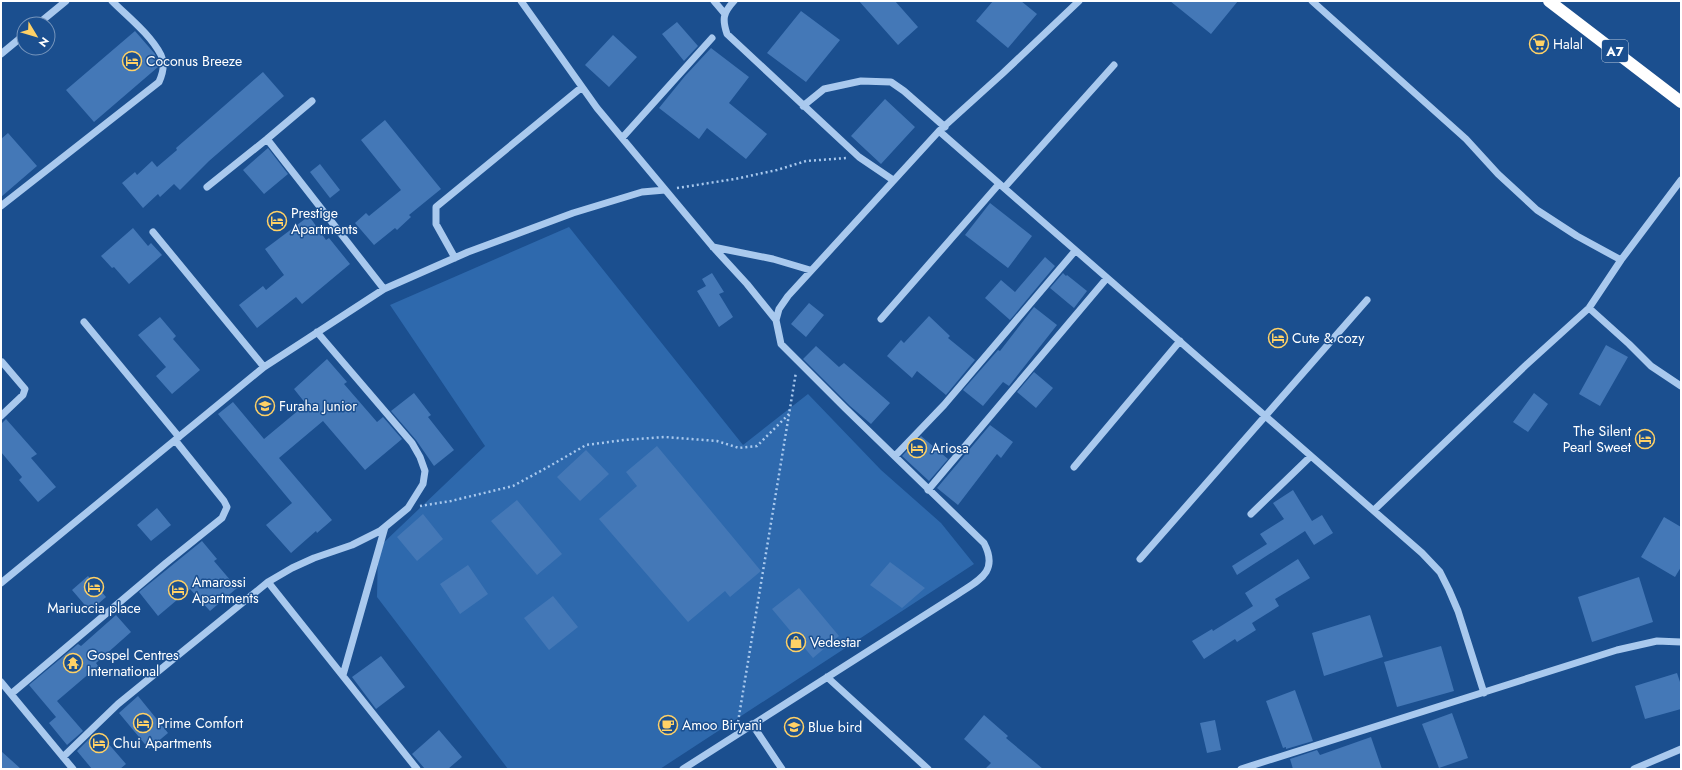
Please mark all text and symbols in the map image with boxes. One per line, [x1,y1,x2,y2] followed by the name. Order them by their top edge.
[16,16,56,56] north arrow
[1528,33,1550,55] supermarket icon: Halal
[35,34,53,51] text: N
[1553,34,1583,54] place label: Halal
[1602,40,1628,62] road number: A7
[121,50,143,72] hotel icon: Coconus Breeze
[146,51,242,71] place label: Coconus Breeze
[291,203,358,239] place label: Prestige Apartments
[266,210,288,232] hotel icon: Prestige Apartments
[1267,327,1289,349] hotel icon: Cute & cozy
[1292,328,1365,348] place label: Cute & cozy
[254,395,276,417] school or university icon: Furaha Junior
[279,396,357,416] place label: Furaha Junior
[1563,421,1632,457] place label: The Silent Pearl Sweet
[1634,428,1656,450] hotel icon: The Silent Pearl Sweet
[906,437,928,459] hotel icon: Ariosa
[931,438,969,458] place label: Ariosa
[192,572,259,608] place label: Amarossi Apartments
[83,576,105,598] hotel icon: Mariuccia place
[167,579,189,601] hotel icon: Amarossi Apartments
[47,598,141,618] place label: Mariuccia place
[785,631,807,653] shop icon: Vedestar
[810,632,861,652] place label: Vedestar
[87,645,179,681] place label: Gospel Centres International
[62,652,84,674] temple icon: Gospel Centres International
[132,712,154,734] hotel icon: Prime Comfort
[157,713,244,733] place label: Prime Comfort
[657,714,679,736] cafe icon: Amoo Biryani
[682,715,762,735] place label: Amoo Biryani
[783,716,805,738] school or university icon: Blue bird
[808,717,862,737] place label: Blue bird
[88,732,110,754] hotel icon: Chui Apartments
[113,733,212,753] place label: Chui Apartments

